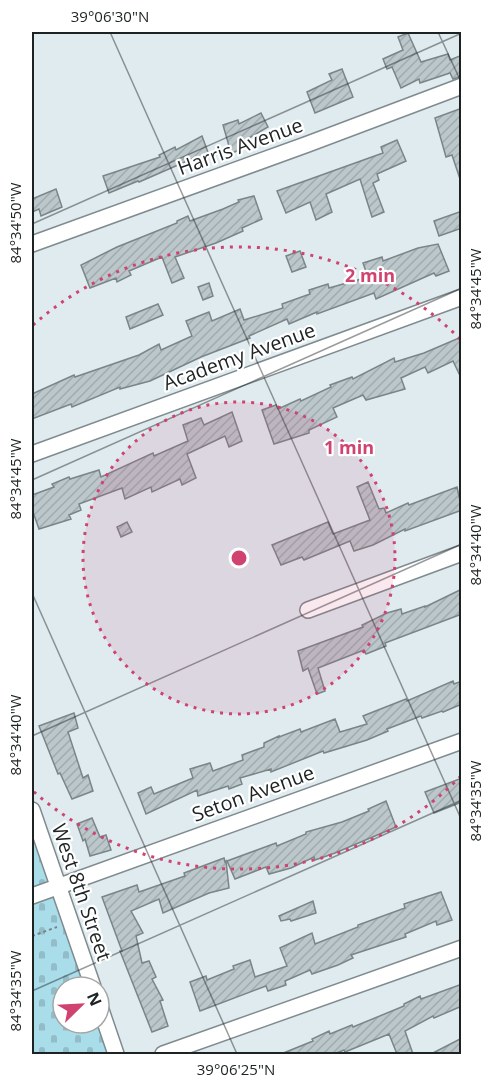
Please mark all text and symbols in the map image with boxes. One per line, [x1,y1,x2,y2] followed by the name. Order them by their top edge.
[71,6,149,26] text: 39°06'30"N
[174,111,306,181] street label: Harris Avenue
[5,182,25,264] text: 84°34'50"W
[465,248,485,330] text: 84°34'45"W
[345,263,395,287] text: 2 min
[159,316,319,396] street label: Academy Avenue
[324,435,374,459] text: 1 min
[5,438,25,520] text: 84°34'45"W
[465,504,485,586] text: 84°34'40"W
[229,548,249,568] centre of rings
[5,694,25,776] text: 84°34'40"W
[188,758,318,828] street label: Seton Avenue
[465,760,485,842] text: 84°34'35"W
[46,820,118,964] street label: West 8th Street
[5,950,25,1032] text: 84°34'35"W
[51,975,111,1035] north arrow
[82,988,107,1009] text: N
[197,1059,275,1079] text: 39°06'25"N

